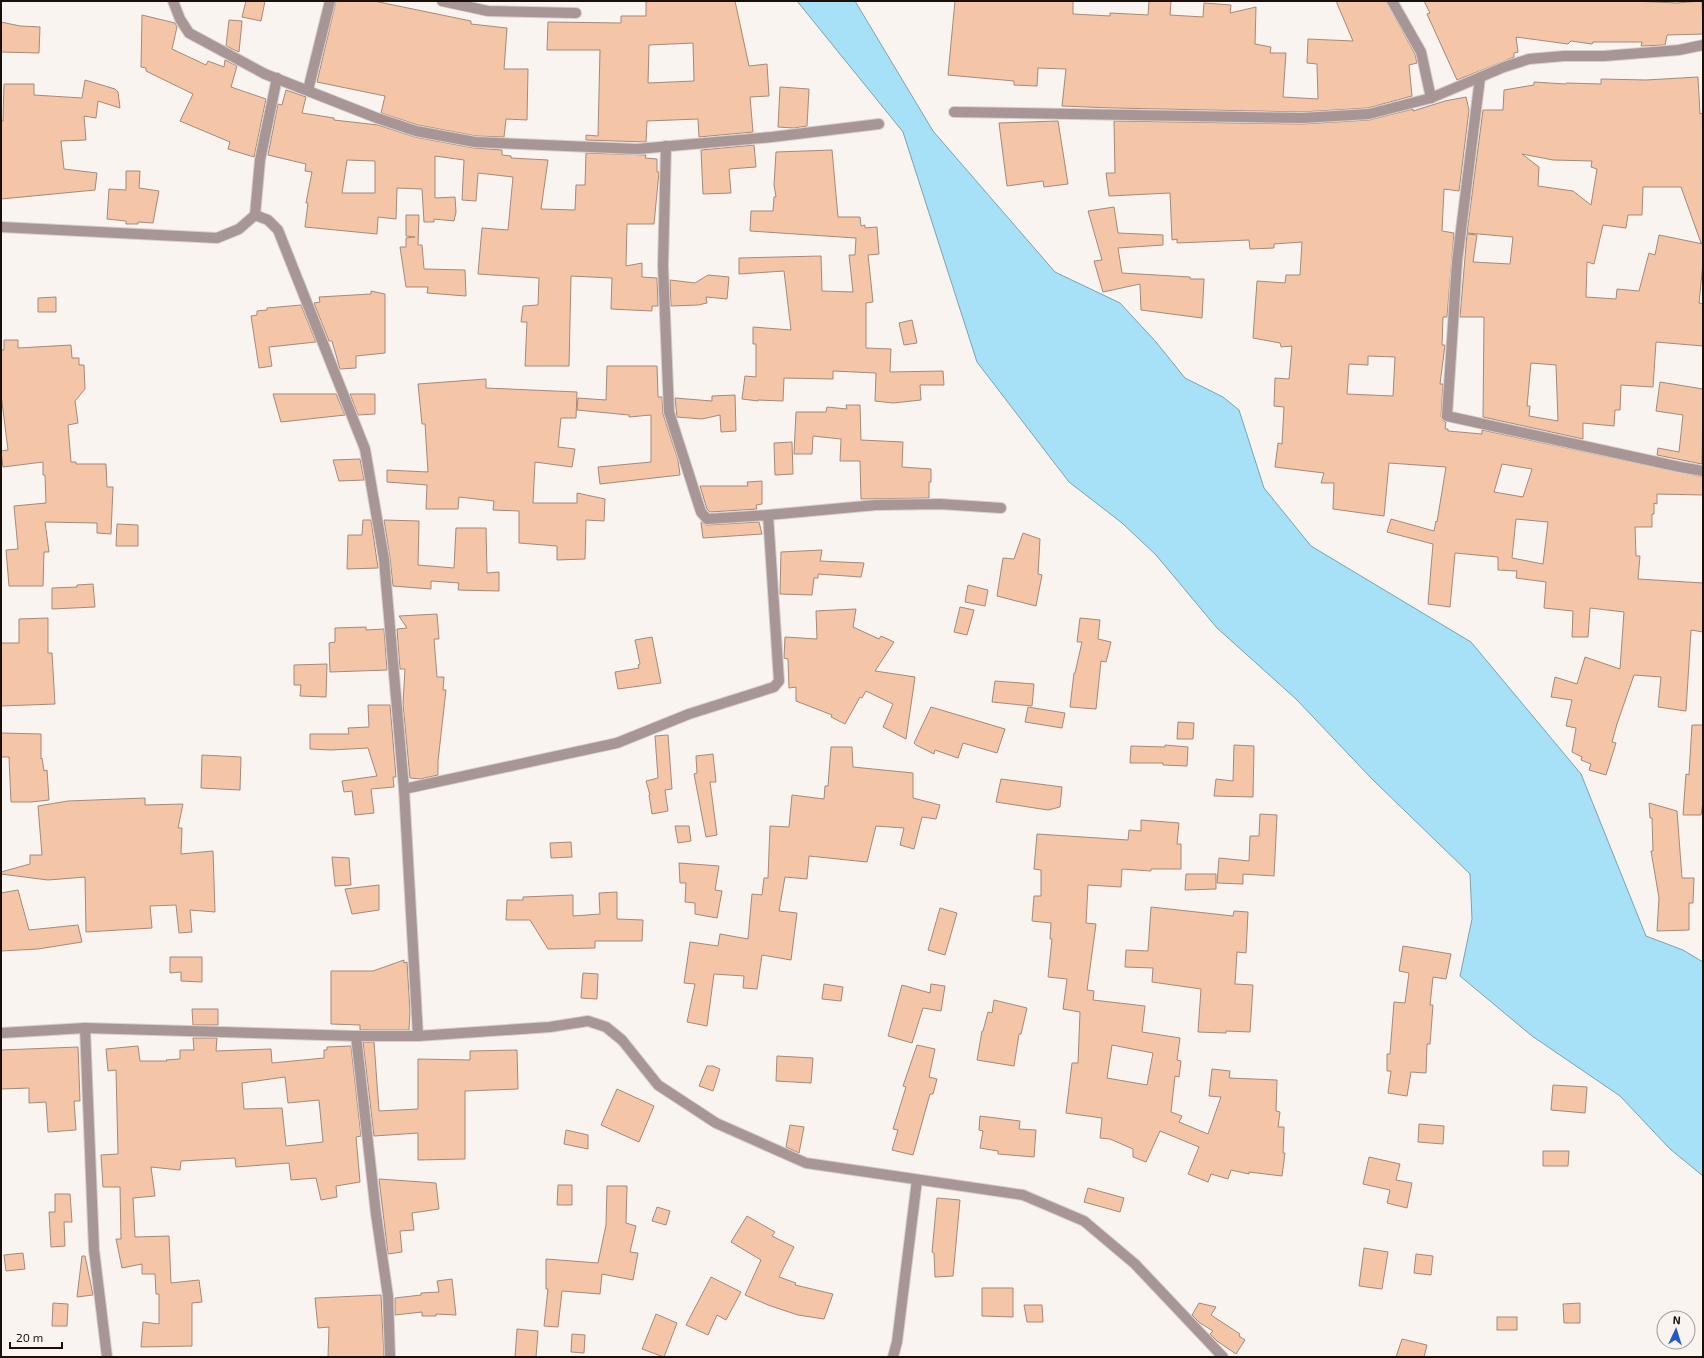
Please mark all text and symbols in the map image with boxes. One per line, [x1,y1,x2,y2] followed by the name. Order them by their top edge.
[1656,1310,1696,1350] north arrow
[1672,1313,1681,1326] text: N
[10,1324,62,1350] scale bar
[16,1330,43,1344] text: 20 m

